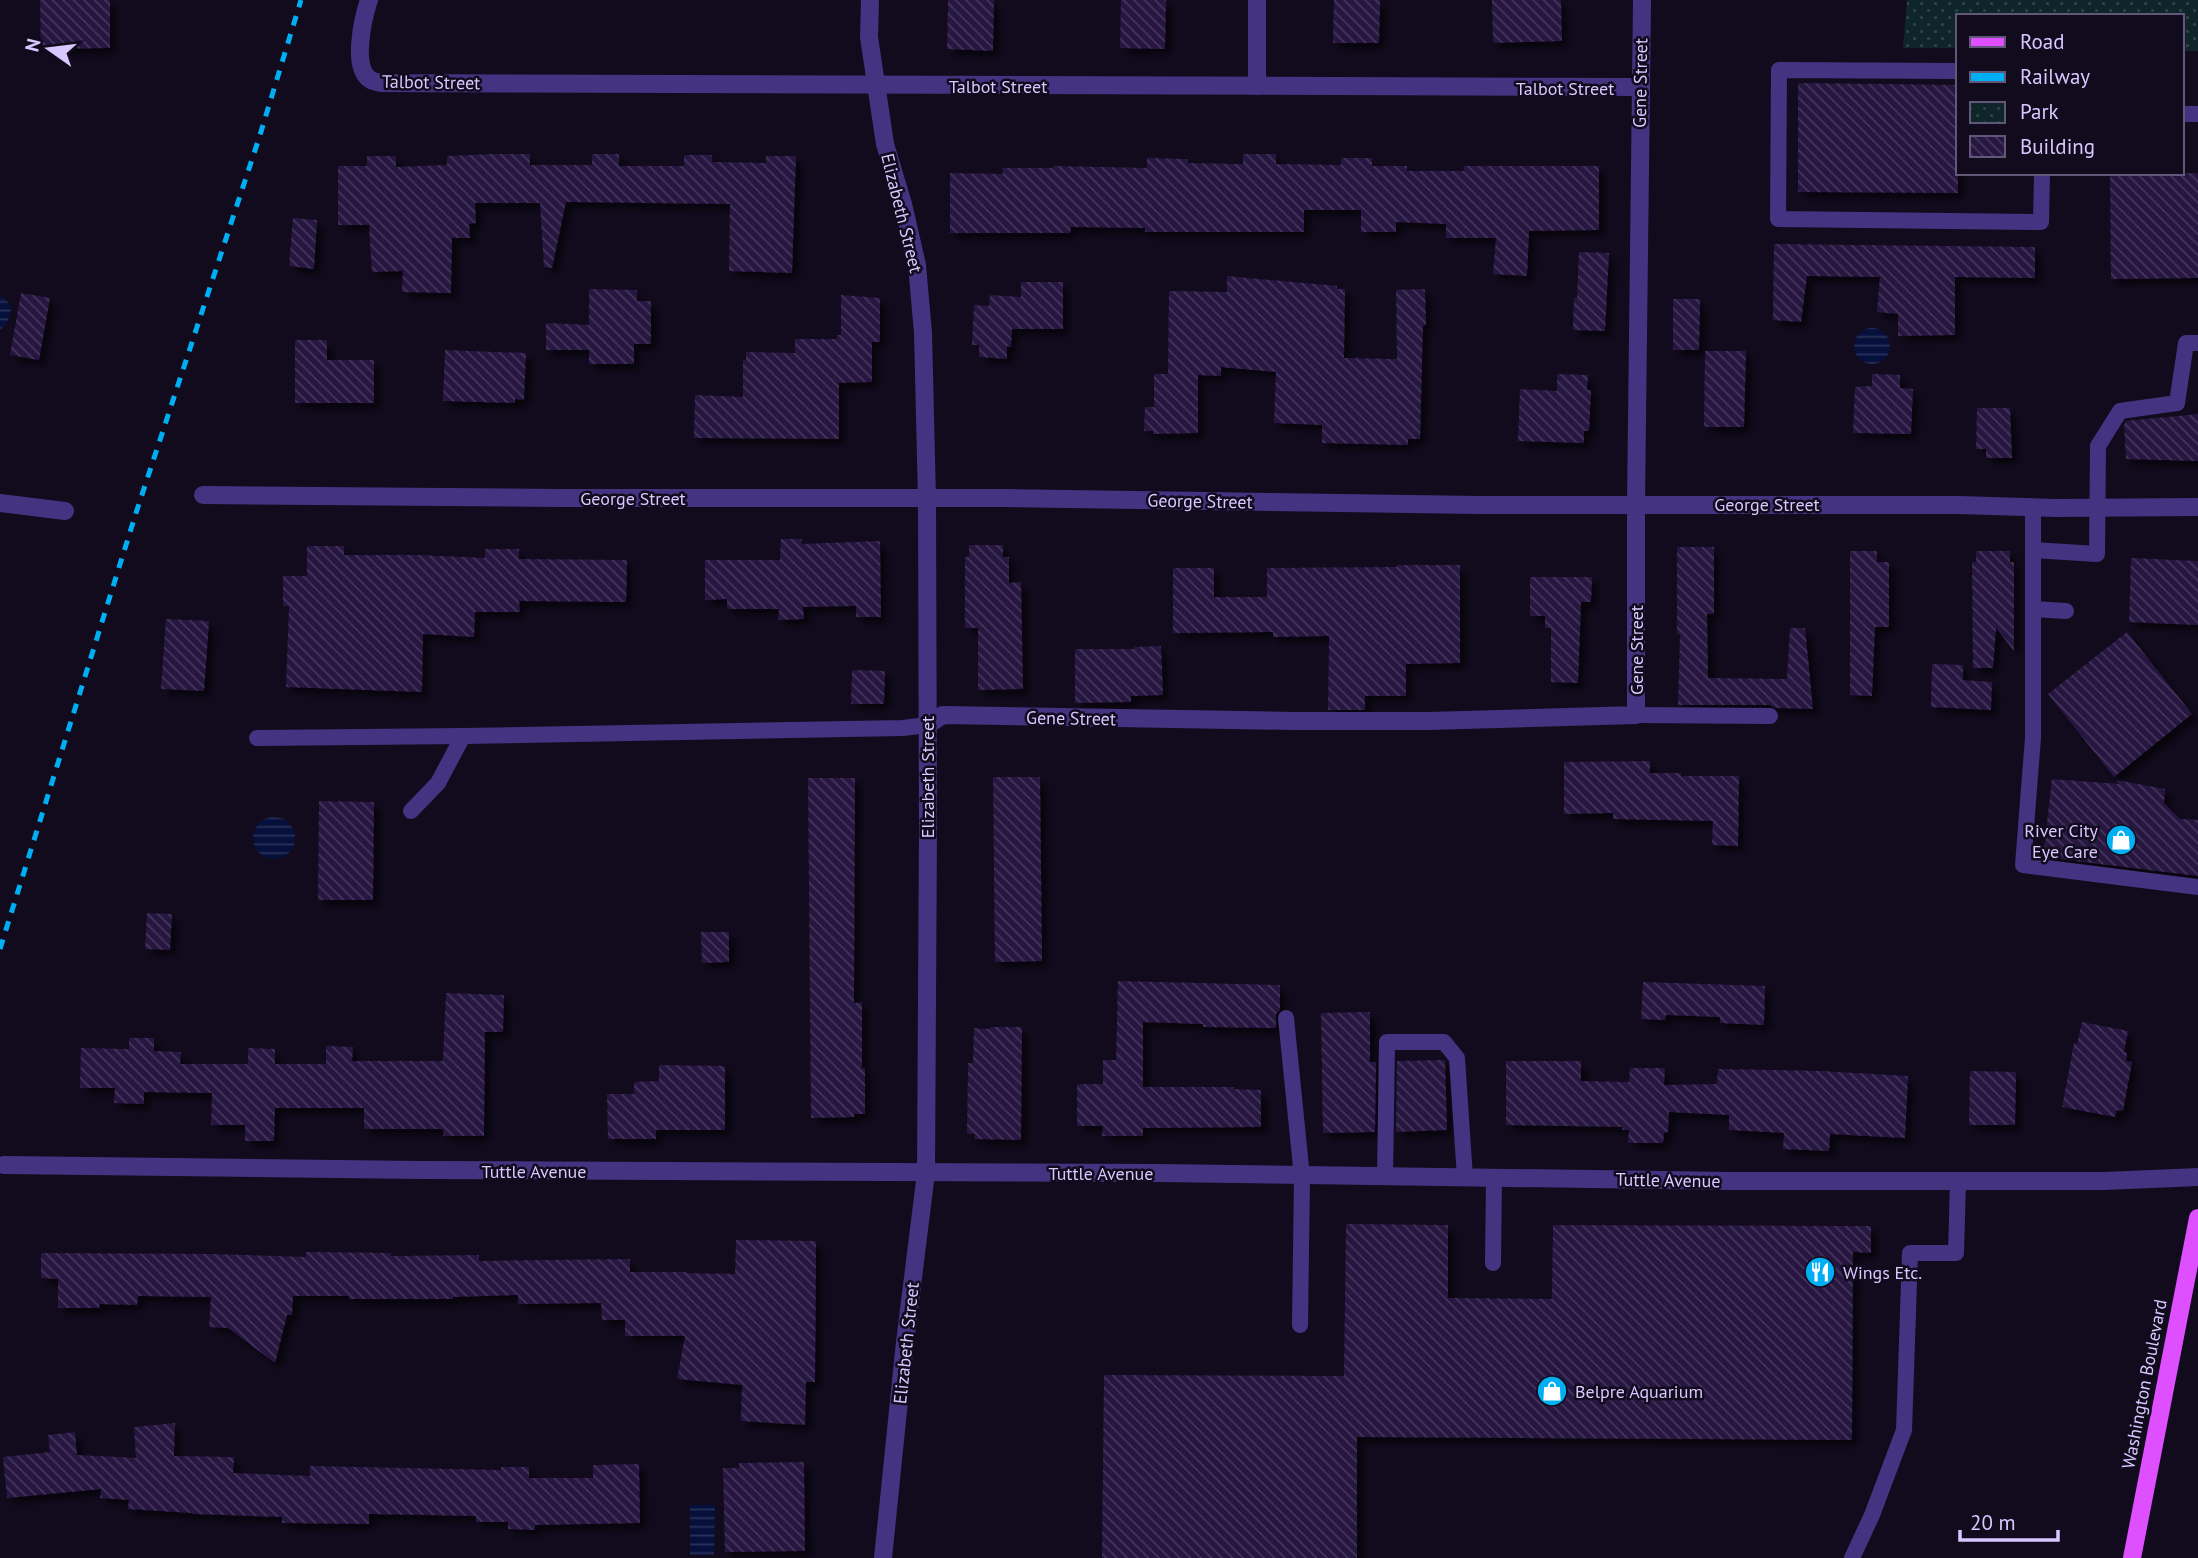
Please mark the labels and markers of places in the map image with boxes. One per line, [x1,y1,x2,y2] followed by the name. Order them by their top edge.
[2024,819,2099,863] place label: River City Eye Care
[2104,823,2138,857] shop icon: River City Eye Care
[1803,1255,1837,1289] restaurant icon: Wings Etc.
[1843,1261,1922,1284] place label: Wings Etc.
[1535,1374,1569,1408] shop icon: Belpre Aquarium
[1575,1380,1703,1403] place label: Belpre Aquarium

